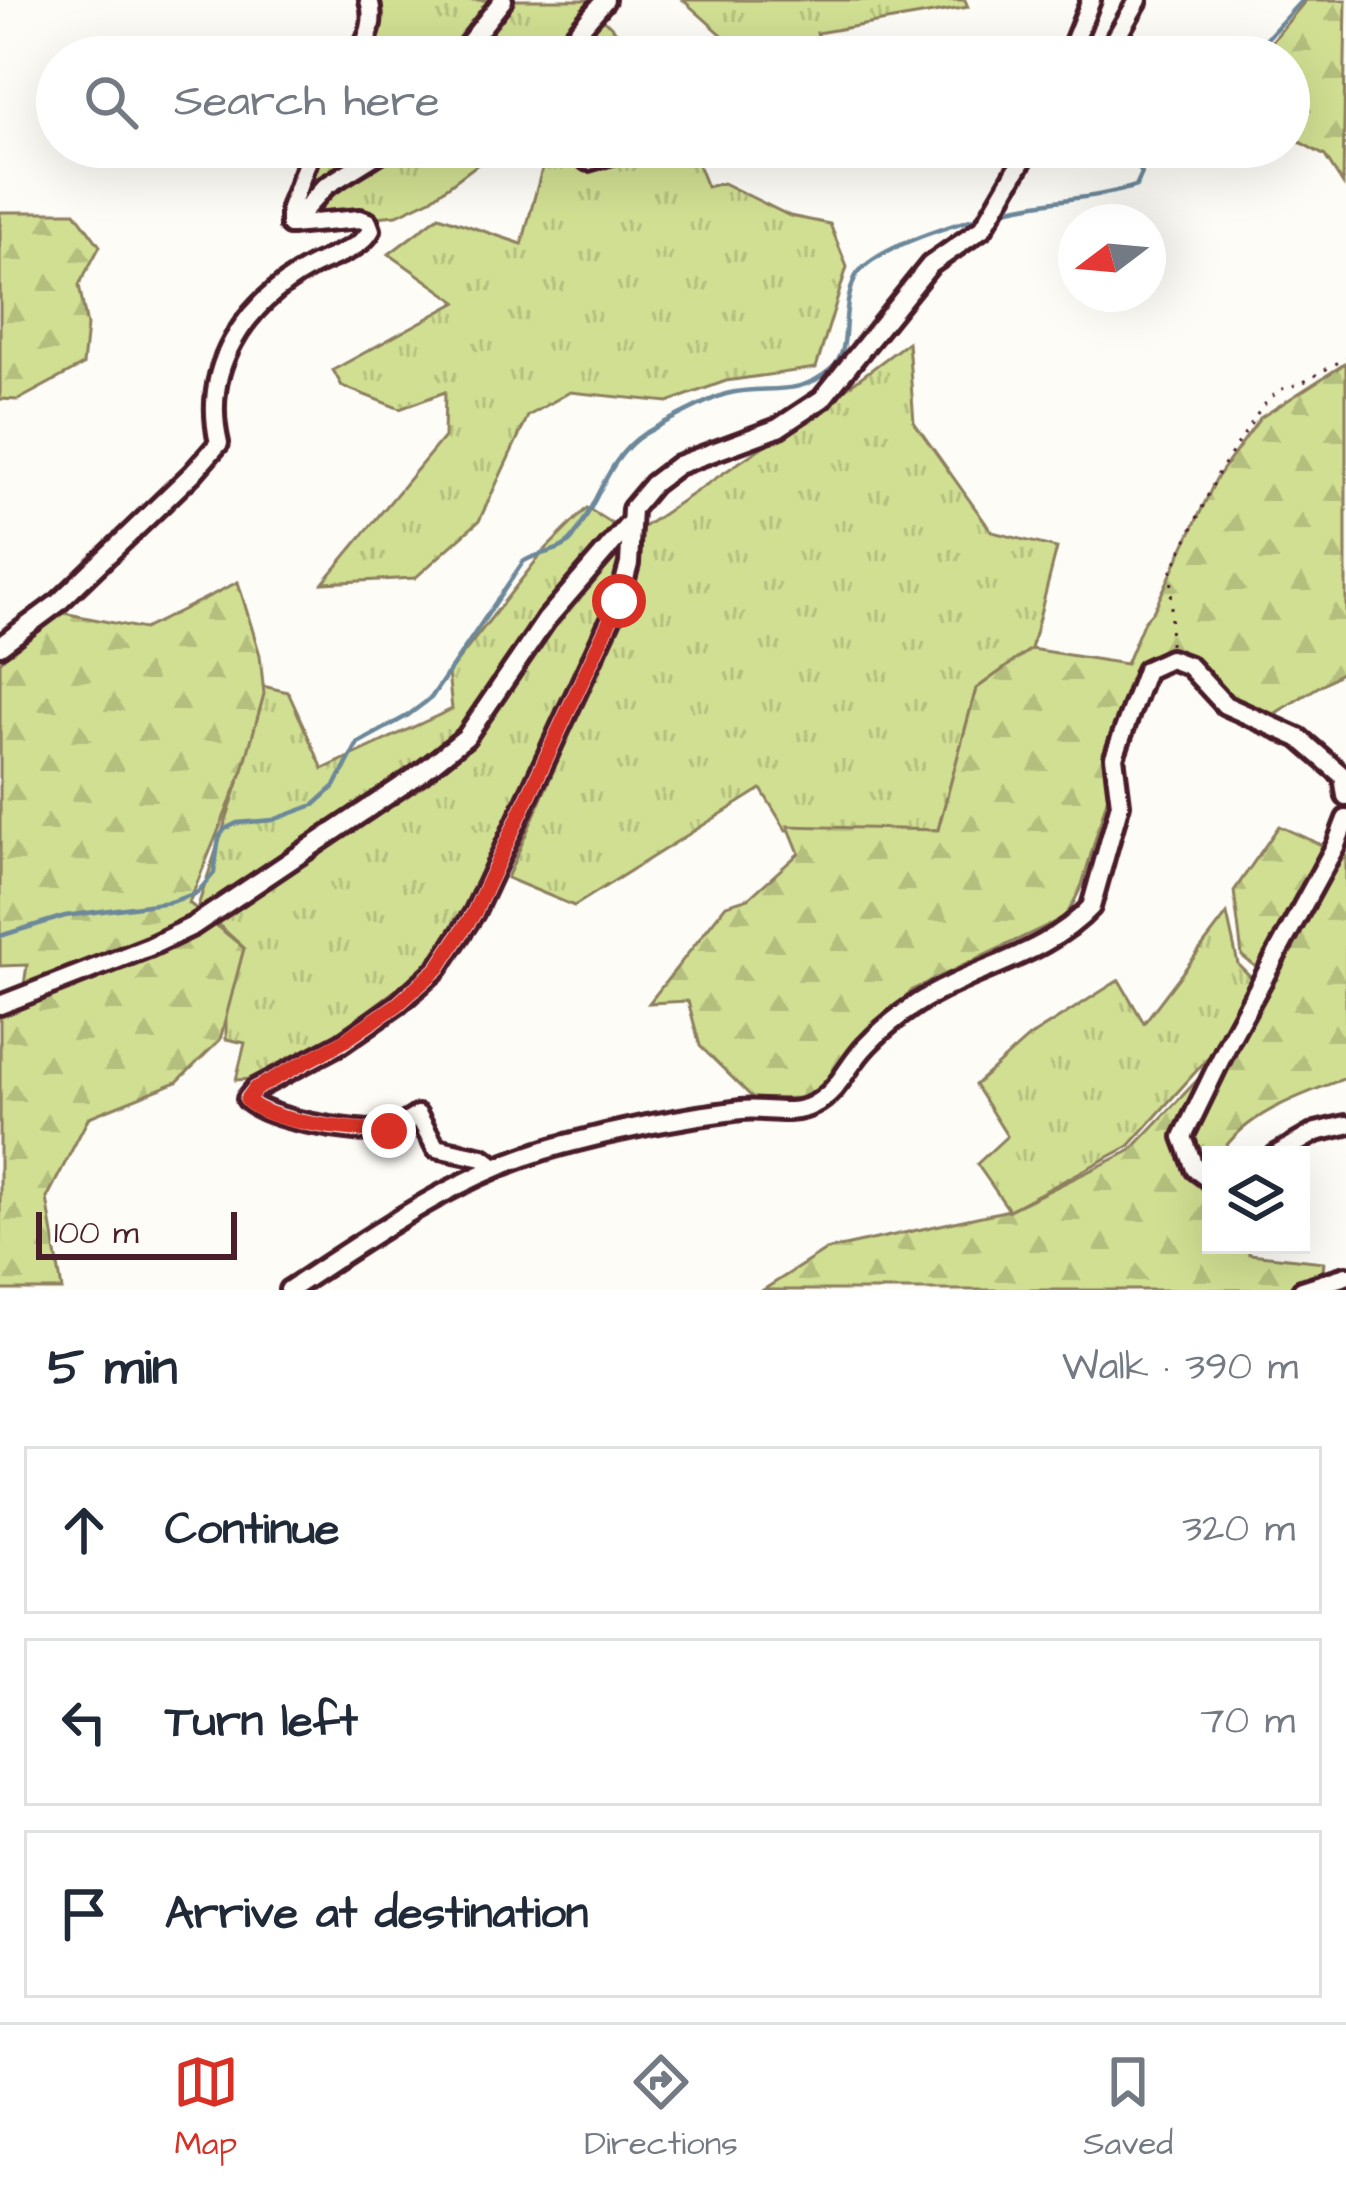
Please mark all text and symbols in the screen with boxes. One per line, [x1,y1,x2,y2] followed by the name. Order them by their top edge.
[36,36,1310,168] search box
[78,69,144,135] icon: search
[174,71,440,133] text: Search here
[1058,204,1166,312] north arrow
[592,574,646,628] route start
[362,1104,416,1158] route end
[1202,1146,1310,1254] map controls
[1202,1146,1310,1254] button: layers
[36,1206,237,1259] scale bar
[54,1210,139,1256] text: 100 m
[48,1333,177,1404] text: 5 min
[1062,1341,1298,1395] text: Walk · 390 m
[51,1497,117,1563] icon: ahead
[165,1499,339,1561] text: Continue
[1182,1503,1295,1557] text: 320 m
[51,1689,117,1755] icon: left
[165,1691,358,1753] text: Turn left
[1200,1695,1295,1749] text: 70 m
[51,1881,117,1947] icon: arrive
[165,1883,588,1945] text: Arrive at destination
[173,2049,239,2167] tab: Map
[584,2049,738,2167] tab: Directions
[1083,2049,1173,2167] tab: Saved

